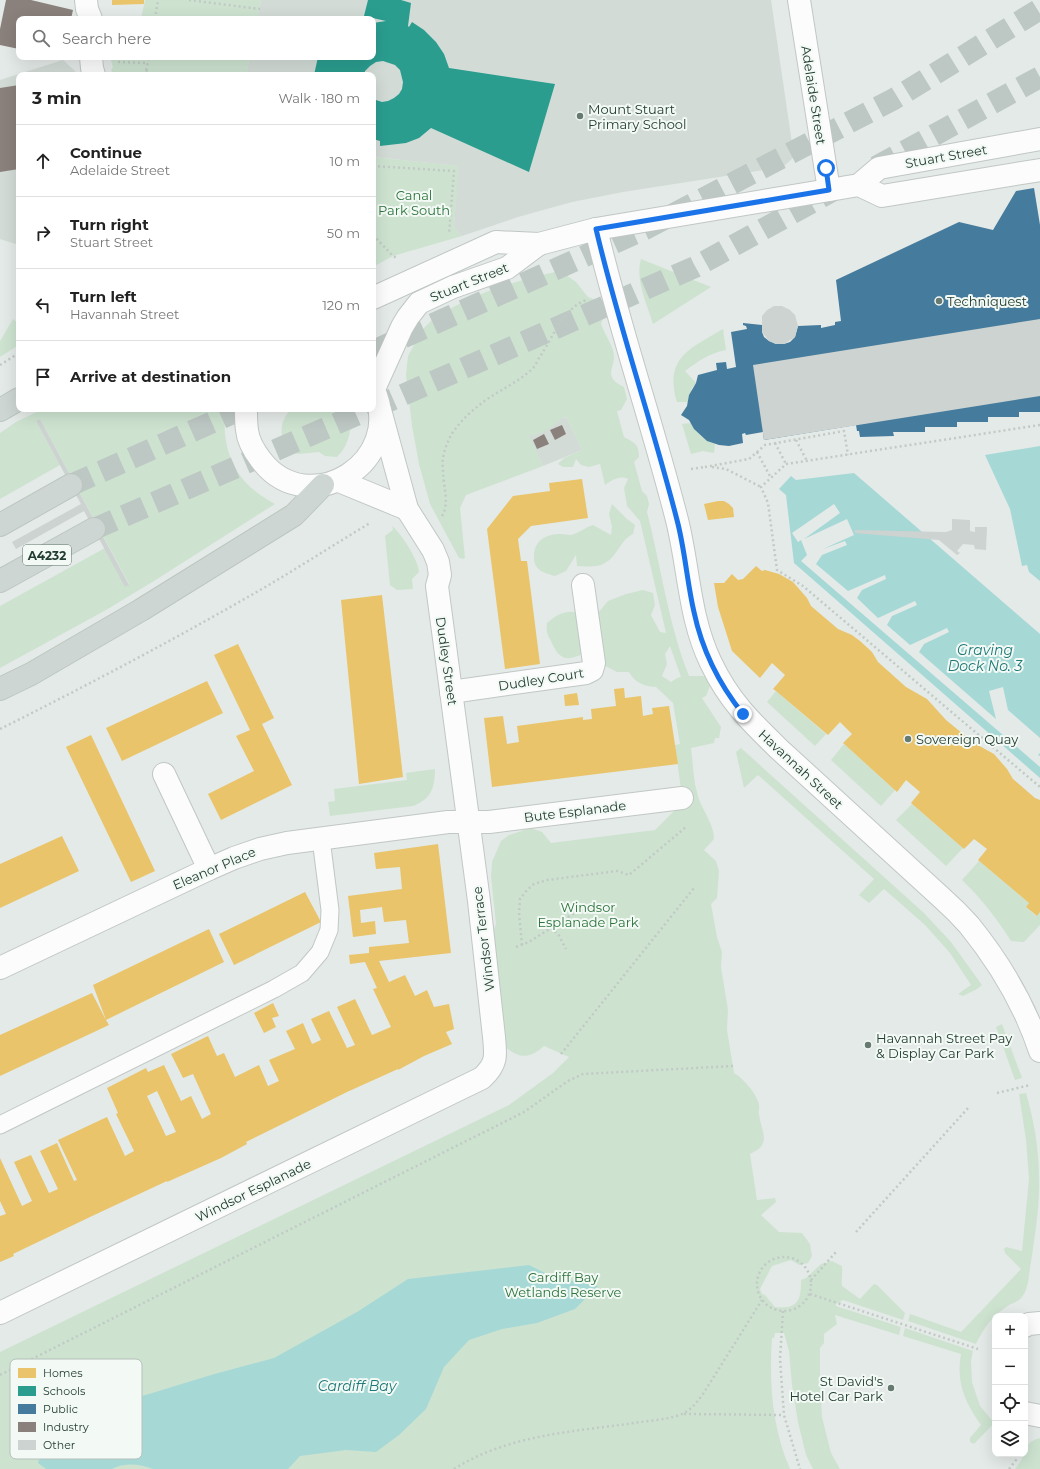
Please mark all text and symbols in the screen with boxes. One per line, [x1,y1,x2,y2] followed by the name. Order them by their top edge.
[16,16,376,60] search box
[30,27,52,49] icon: search
[62,29,151,48] text: Search here
[798,44,830,146] street label: Adelaide Street
[32,88,82,108] text: 3 min
[278,90,360,106] text: Walk · 180 m
[588,101,687,132] place label: Mount Stuart Primary School
[575,111,585,121] marker: Mount Stuart Primary School
[904,141,988,171] street label: Stuart Street
[70,143,142,162] text: Continue
[32,150,54,172] icon: ahead
[330,153,360,169] text: 10 m
[817,159,835,177] route start
[70,162,170,178] text: Adelaide Street
[378,187,450,218] park label: Canal Park South
[70,215,149,234] text: Turn right
[32,222,54,244] icon: right
[327,225,360,241] text: 50 m
[70,234,153,250] text: Stuart Street
[427,259,511,305] street label: Stuart Street
[70,287,137,306] text: Turn left
[947,293,1027,309] place label: Techniquest
[32,294,54,316] icon: left
[934,296,944,306] marker: Techniquest
[322,297,360,313] text: 120 m
[70,306,179,322] text: Havannah Street
[32,366,54,388] icon: arrive
[70,367,231,386] text: Arrive at destination
[23,545,71,565] road number: A4232
[433,616,461,706] street label: Dudley Street
[948,641,1023,675] water label: Graving Dock No. 3
[497,664,585,694] street label: Dudley Court
[734,705,752,723] route end
[756,726,846,812] street label: Havannah Street
[916,731,1019,747] place label: Sovereign Quay
[903,734,913,744] marker: Sovereign Quay
[523,797,627,825] street label: Bute Esplanade
[170,843,258,893] street label: Eleanor Place
[469,886,497,992] street label: Windsor Terrace
[537,899,639,930] park label: Windsor Esplanade Park
[876,1030,1013,1061] place label: Havannah Street Pay & Display Car Park
[863,1040,873,1050] marker: Havannah Street Pay & Display Car Park
[193,1155,313,1225] street label: Windsor Esplanade
[505,1269,622,1300] park label: Cardiff Bay Wetlands Reserve
[992,1313,1028,1457] map controls
[992,1313,1028,1349] button: +
[992,1349,1028,1385] button: −
[10,1359,142,1459] legend
[43,1366,83,1380] text: Homes
[789,1373,883,1404] place label: St David's Hotel Car Park
[318,1377,398,1395] water label: Cardiff Bay
[886,1383,896,1393] marker: St David's Hotel Car Park
[43,1384,86,1398] text: Schools
[992,1385,1028,1421] button: locate
[43,1402,78,1416] text: Public
[43,1420,89,1434] text: Industry
[992,1421,1028,1457] button: layers
[43,1438,75,1452] text: Other

